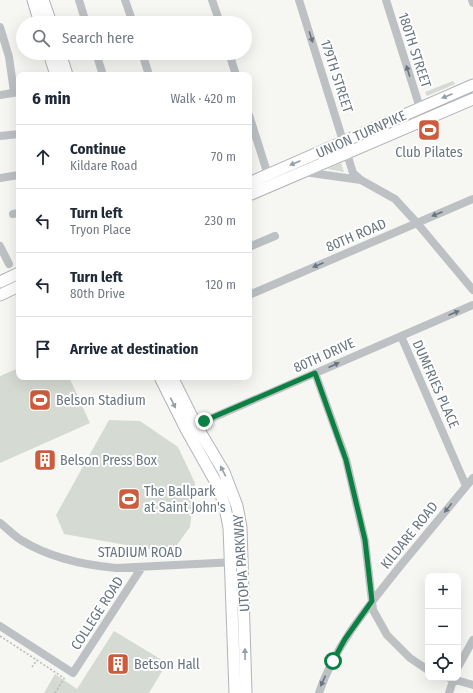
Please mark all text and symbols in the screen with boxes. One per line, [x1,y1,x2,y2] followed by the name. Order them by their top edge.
[394,10,435,90] street label: 180TH STREET
[16,16,252,60] search box
[30,27,52,49] icon: search
[62,29,134,47] text: Search here
[308,31,314,43] one-way arrow
[317,37,357,115] street label: 179TH STREET
[405,64,411,76] one-way arrow
[32,88,71,109] text: 6 min
[170,91,236,106] text: Walk · 420 m
[440,94,452,100] one-way arrow
[314,107,409,162] street label: UNION TURNPIKE
[416,117,442,143] sports icon: Club Pilates
[70,140,126,158] text: Continue
[395,144,463,161] place label: Club Pilates
[32,146,54,168] icon: ahead
[211,149,236,164] text: 70 m
[70,158,137,173] text: Kildare Road
[290,160,301,166] one-way arrow
[70,204,123,222] text: Turn left
[32,210,54,232] icon: left
[432,211,443,217] one-way arrow
[205,213,236,228] text: 230 m
[324,215,389,256] street label: 80TH ROAD
[70,222,131,237] text: Tryon Place
[311,263,323,269] one-way arrow
[70,268,123,286] text: Turn left
[32,274,54,296] icon: left
[205,277,236,292] text: 120 m
[70,286,125,301] text: 80th Drive
[448,310,459,316] one-way arrow
[291,334,358,376] street label: 80TH DRIVE
[408,337,463,431] street label: DUMFRIES PLACE
[32,338,54,360] icon: arrive
[70,340,198,358] text: Arrive at destination
[329,362,340,368] one-way arrow
[27,387,53,413] sports icon: Belson Stadium
[56,392,146,409] place label: Belson Stadium
[170,398,176,409] one-way arrow
[195,412,213,430] route end
[32,447,58,473] building icon: Belson Press Box
[60,452,158,469] place label: Belson Press Box
[220,466,226,477] one-way arrow
[144,483,226,516] place label: The Ballpark at Saint John's
[116,486,142,512] sports icon: The Ballpark at Saint John's
[377,498,442,572] street label: KILDARE ROAD
[444,503,453,513] one-way arrow
[230,514,253,612] street label: UTOPIA PARKWAY
[98,544,182,561] street label: STADIUM ROAD
[67,573,127,653] street label: COLLEGE ROAD
[425,573,461,681] map controls
[425,573,461,609] button: +
[425,609,461,645] button: −
[425,645,461,681] button: locate
[242,648,249,660] one-way arrow
[105,651,131,677] building icon: Betson Hall
[324,652,342,670] route start
[134,656,200,673] place label: Betson Hall
[320,675,327,687] one-way arrow

